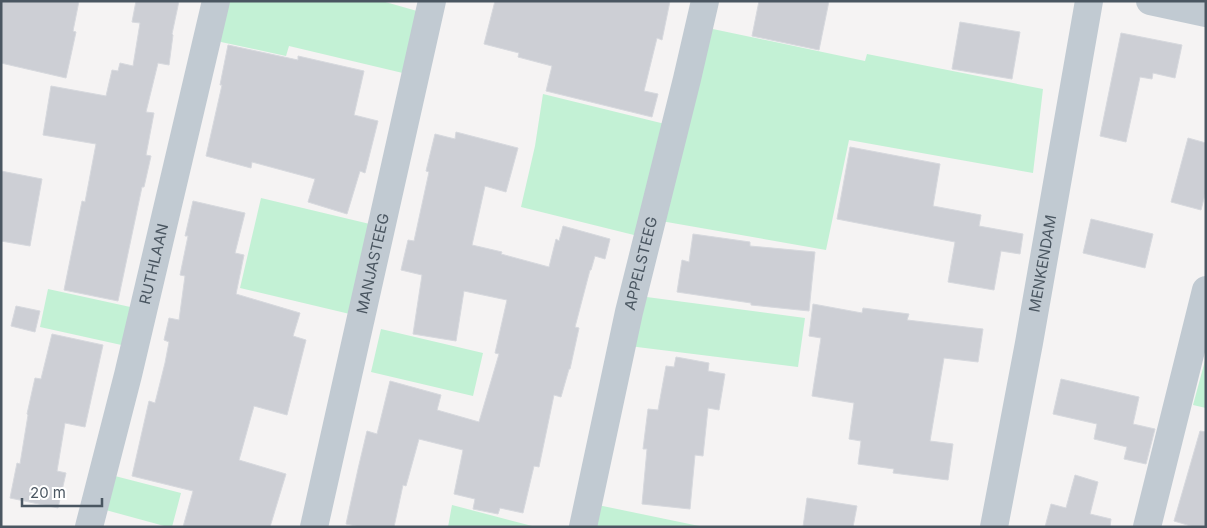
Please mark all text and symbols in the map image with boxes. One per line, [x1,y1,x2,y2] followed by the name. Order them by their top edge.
[352,211,393,316] street label: MANJASTEEG
[1025,213,1060,314] street label: MENKENDAM
[620,215,661,312] street label: APPELSTEEG
[135,222,172,306] street label: RUTHLAAN
[22,476,102,508] scale bar
[30,483,66,502] text: 20 m

